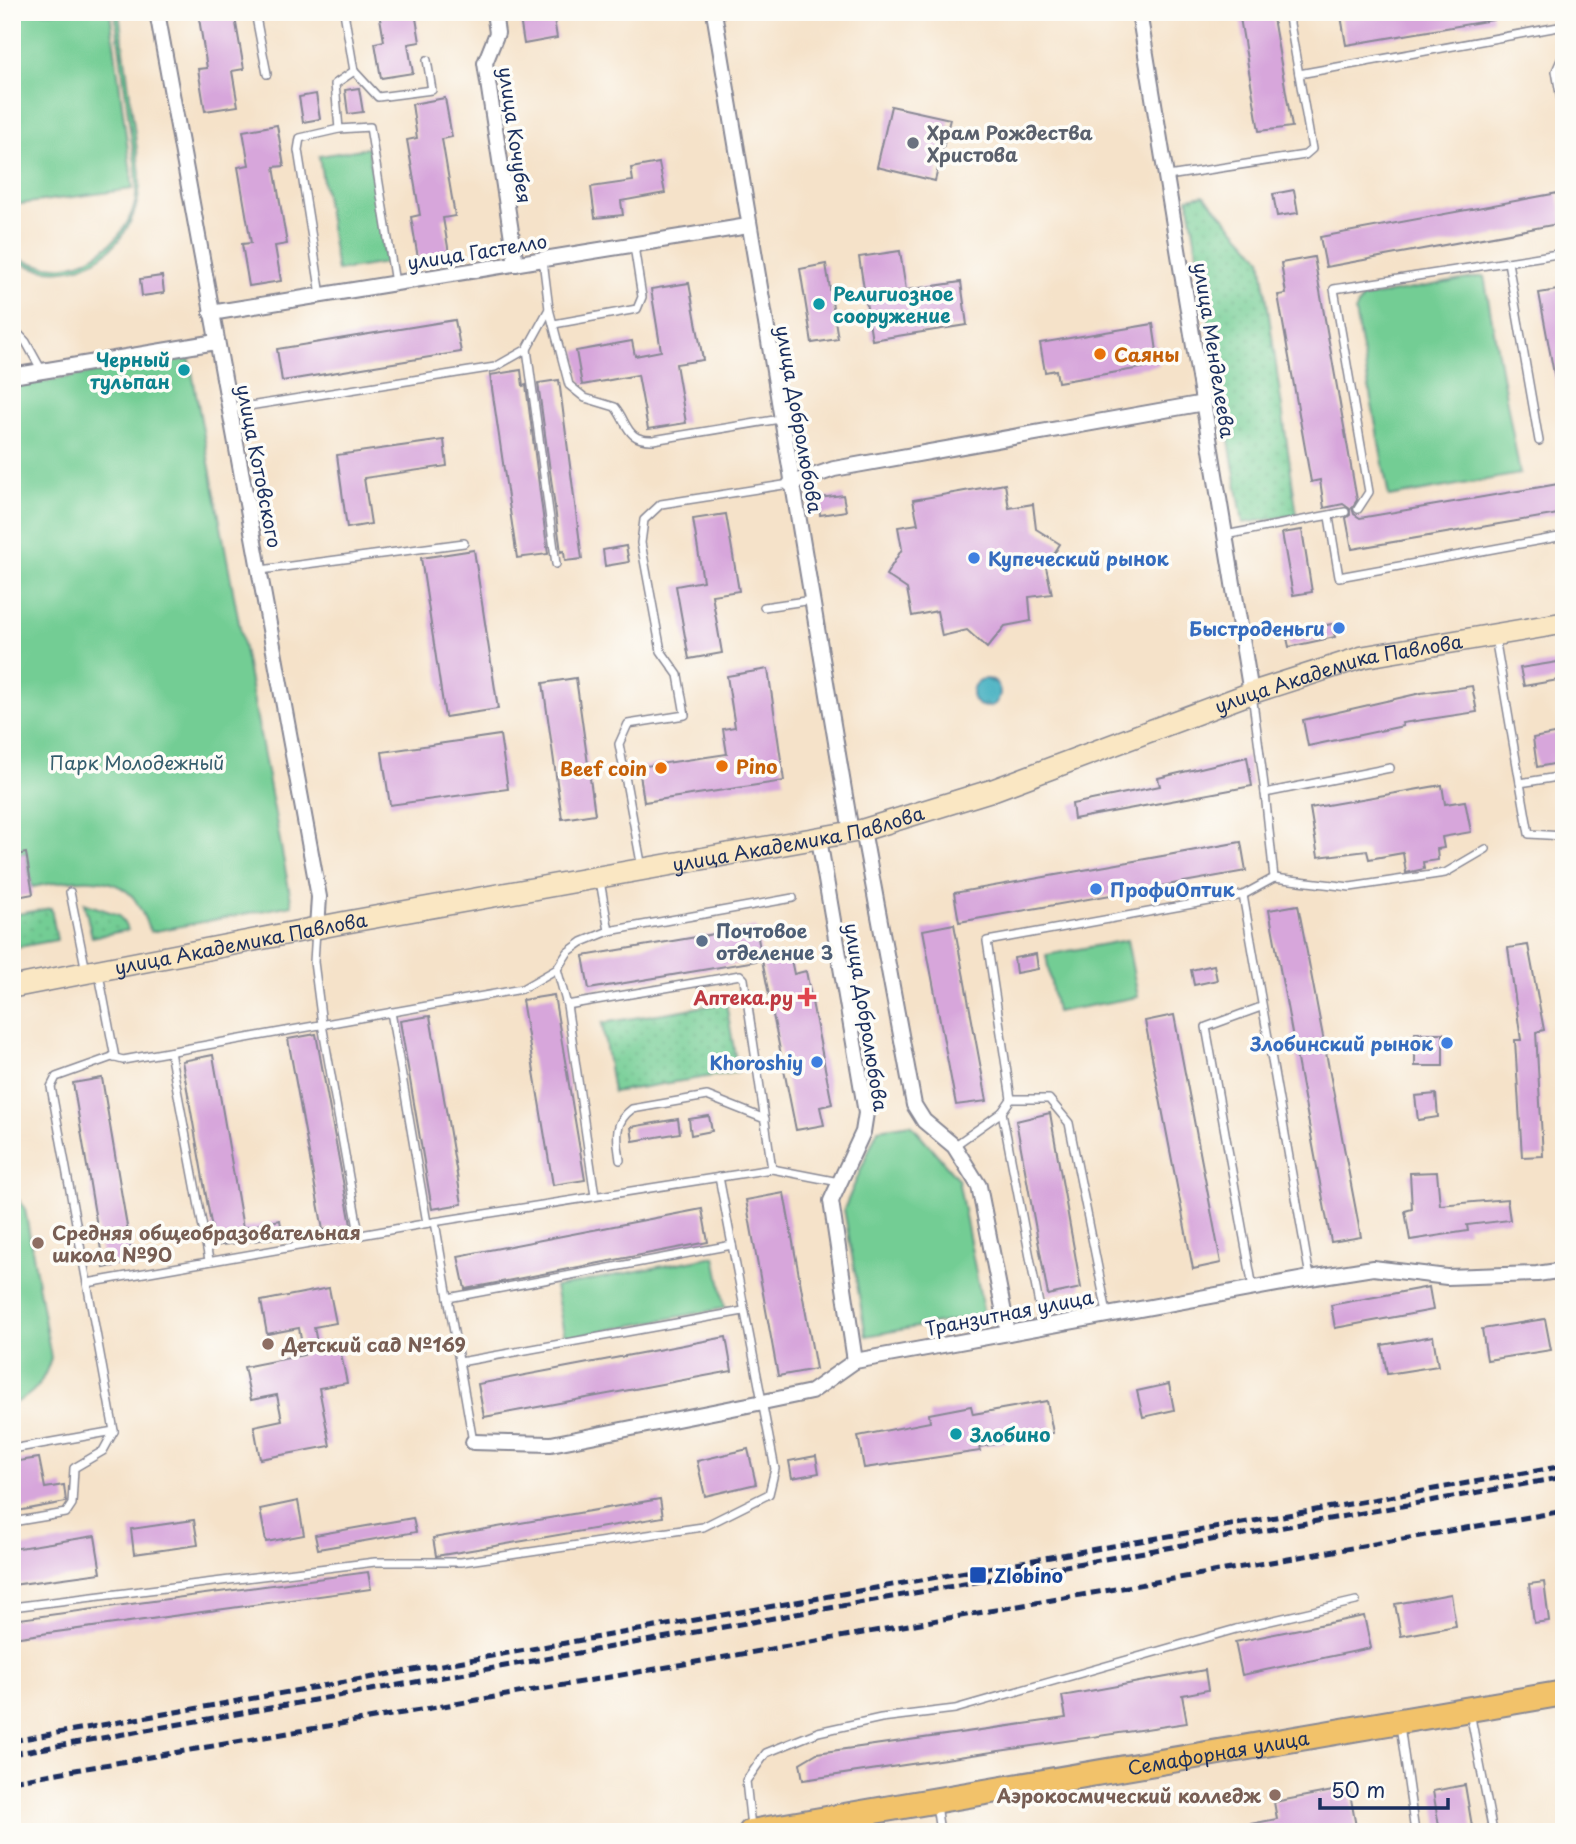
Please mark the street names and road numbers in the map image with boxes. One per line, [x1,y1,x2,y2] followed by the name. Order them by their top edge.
[493,65,539,205] street label: улица Кочубея
[405,226,549,276] street label: улица Гастелло
[1187,260,1243,440] street label: улица Менделеева
[770,323,830,515] street label: улица Добролюбова
[230,382,290,550] street label: улица Котовского
[1210,626,1465,720] street label: улица Академика Павлова
[670,798,927,878] street label: улица Академика Павлова
[112,905,369,981] street label: улица Академика Павлова
[838,921,896,1113] street label: улица Добролюбова
[922,1282,1096,1342] street label: Транзитная улица
[1125,1723,1311,1781] street label: Семафорная улица

